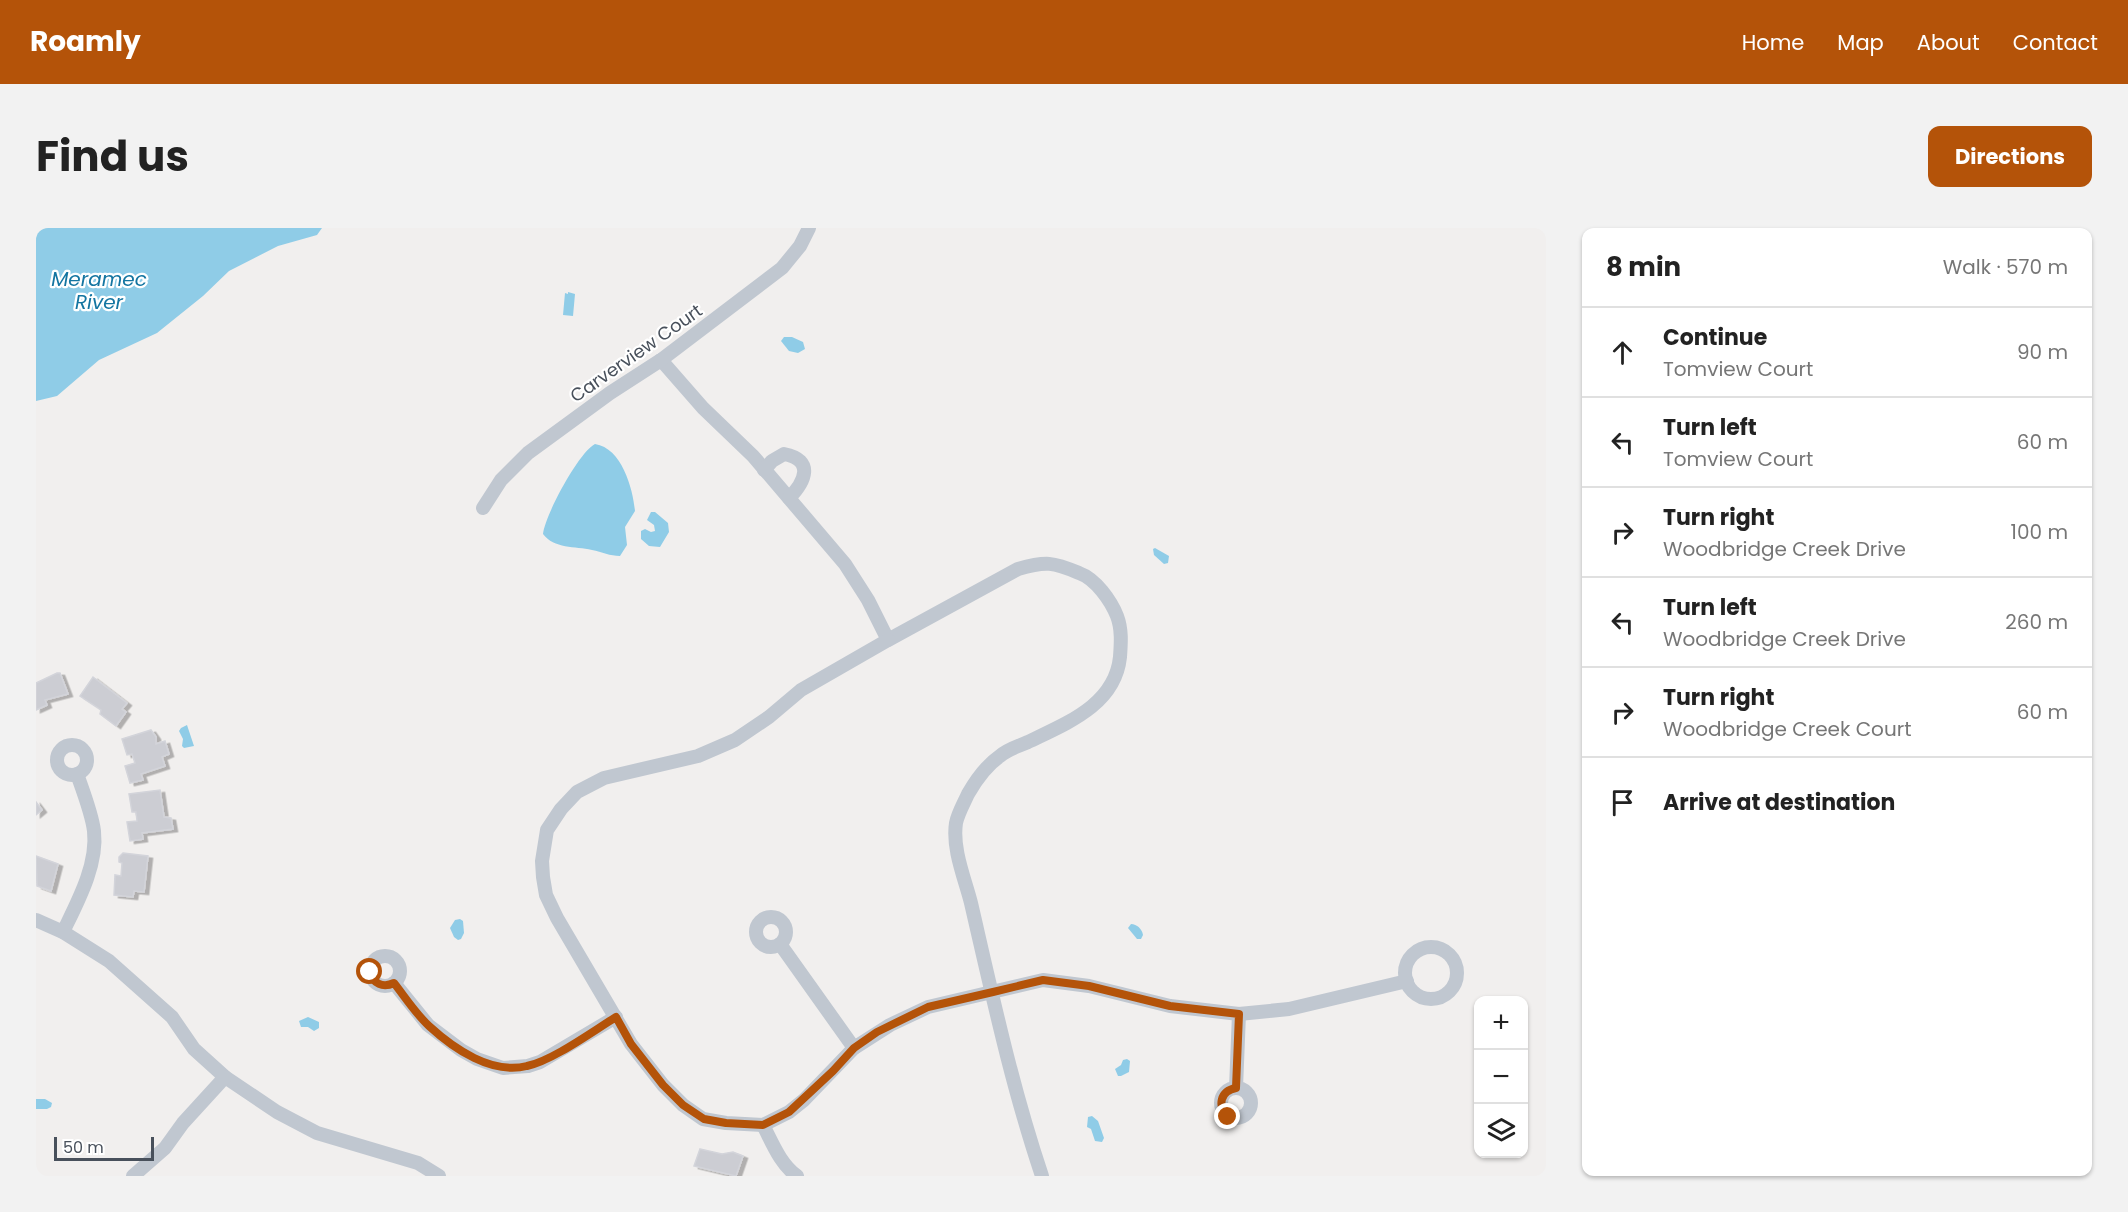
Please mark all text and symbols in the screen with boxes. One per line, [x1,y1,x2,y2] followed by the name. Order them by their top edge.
[30,22,141,61] text: Roamly
[1742,28,1804,57] text: Home
[1837,28,1884,57] text: Map
[1917,28,1980,57] text: About
[2013,28,2098,57] text: Contact
[1928,126,2092,187] button: Directions
[36,127,189,186] text: Find us
[1606,249,1681,285] text: 8 min
[1943,253,2068,281] text: Walk · 570 m
[51,265,147,316] water label: Meramec River
[565,298,707,408] street label: Carverview Court
[1663,322,1767,353] text: Continue
[1606,336,1639,369] icon: ahead
[2017,338,2068,366] text: 90 m
[1663,355,1813,383] text: Tomview Court
[1663,412,1757,443] text: Turn left
[1606,426,1639,459] icon: left
[2017,428,2068,456] text: 60 m
[1663,445,1813,473] text: Tomview Court
[1663,502,1774,533] text: Turn right
[1606,516,1639,549] icon: right
[2011,518,2068,546] text: 100 m
[1663,535,1906,563] text: Woodbridge Creek Drive
[1663,592,1757,623] text: Turn left
[1606,606,1639,639] icon: left
[2005,608,2068,636] text: 260 m
[1663,625,1906,653] text: Woodbridge Creek Drive
[1663,682,1774,713] text: Turn right
[1606,696,1639,729] icon: right
[2017,698,2068,726] text: 60 m
[1663,715,1911,743] text: Woodbridge Creek Court
[1606,786,1639,819] icon: arrive
[1663,787,1895,818] text: Arrive at destination
[356,958,382,984] route start
[1474,996,1528,1158] map controls
[1474,996,1528,1050] button: +
[1474,1050,1528,1104] button: −
[1214,1103,1240,1129] route end
[1474,1104,1528,1158] button: layers
[54,1134,154,1162] scale bar
[63,1136,104,1159] text: 50 m

